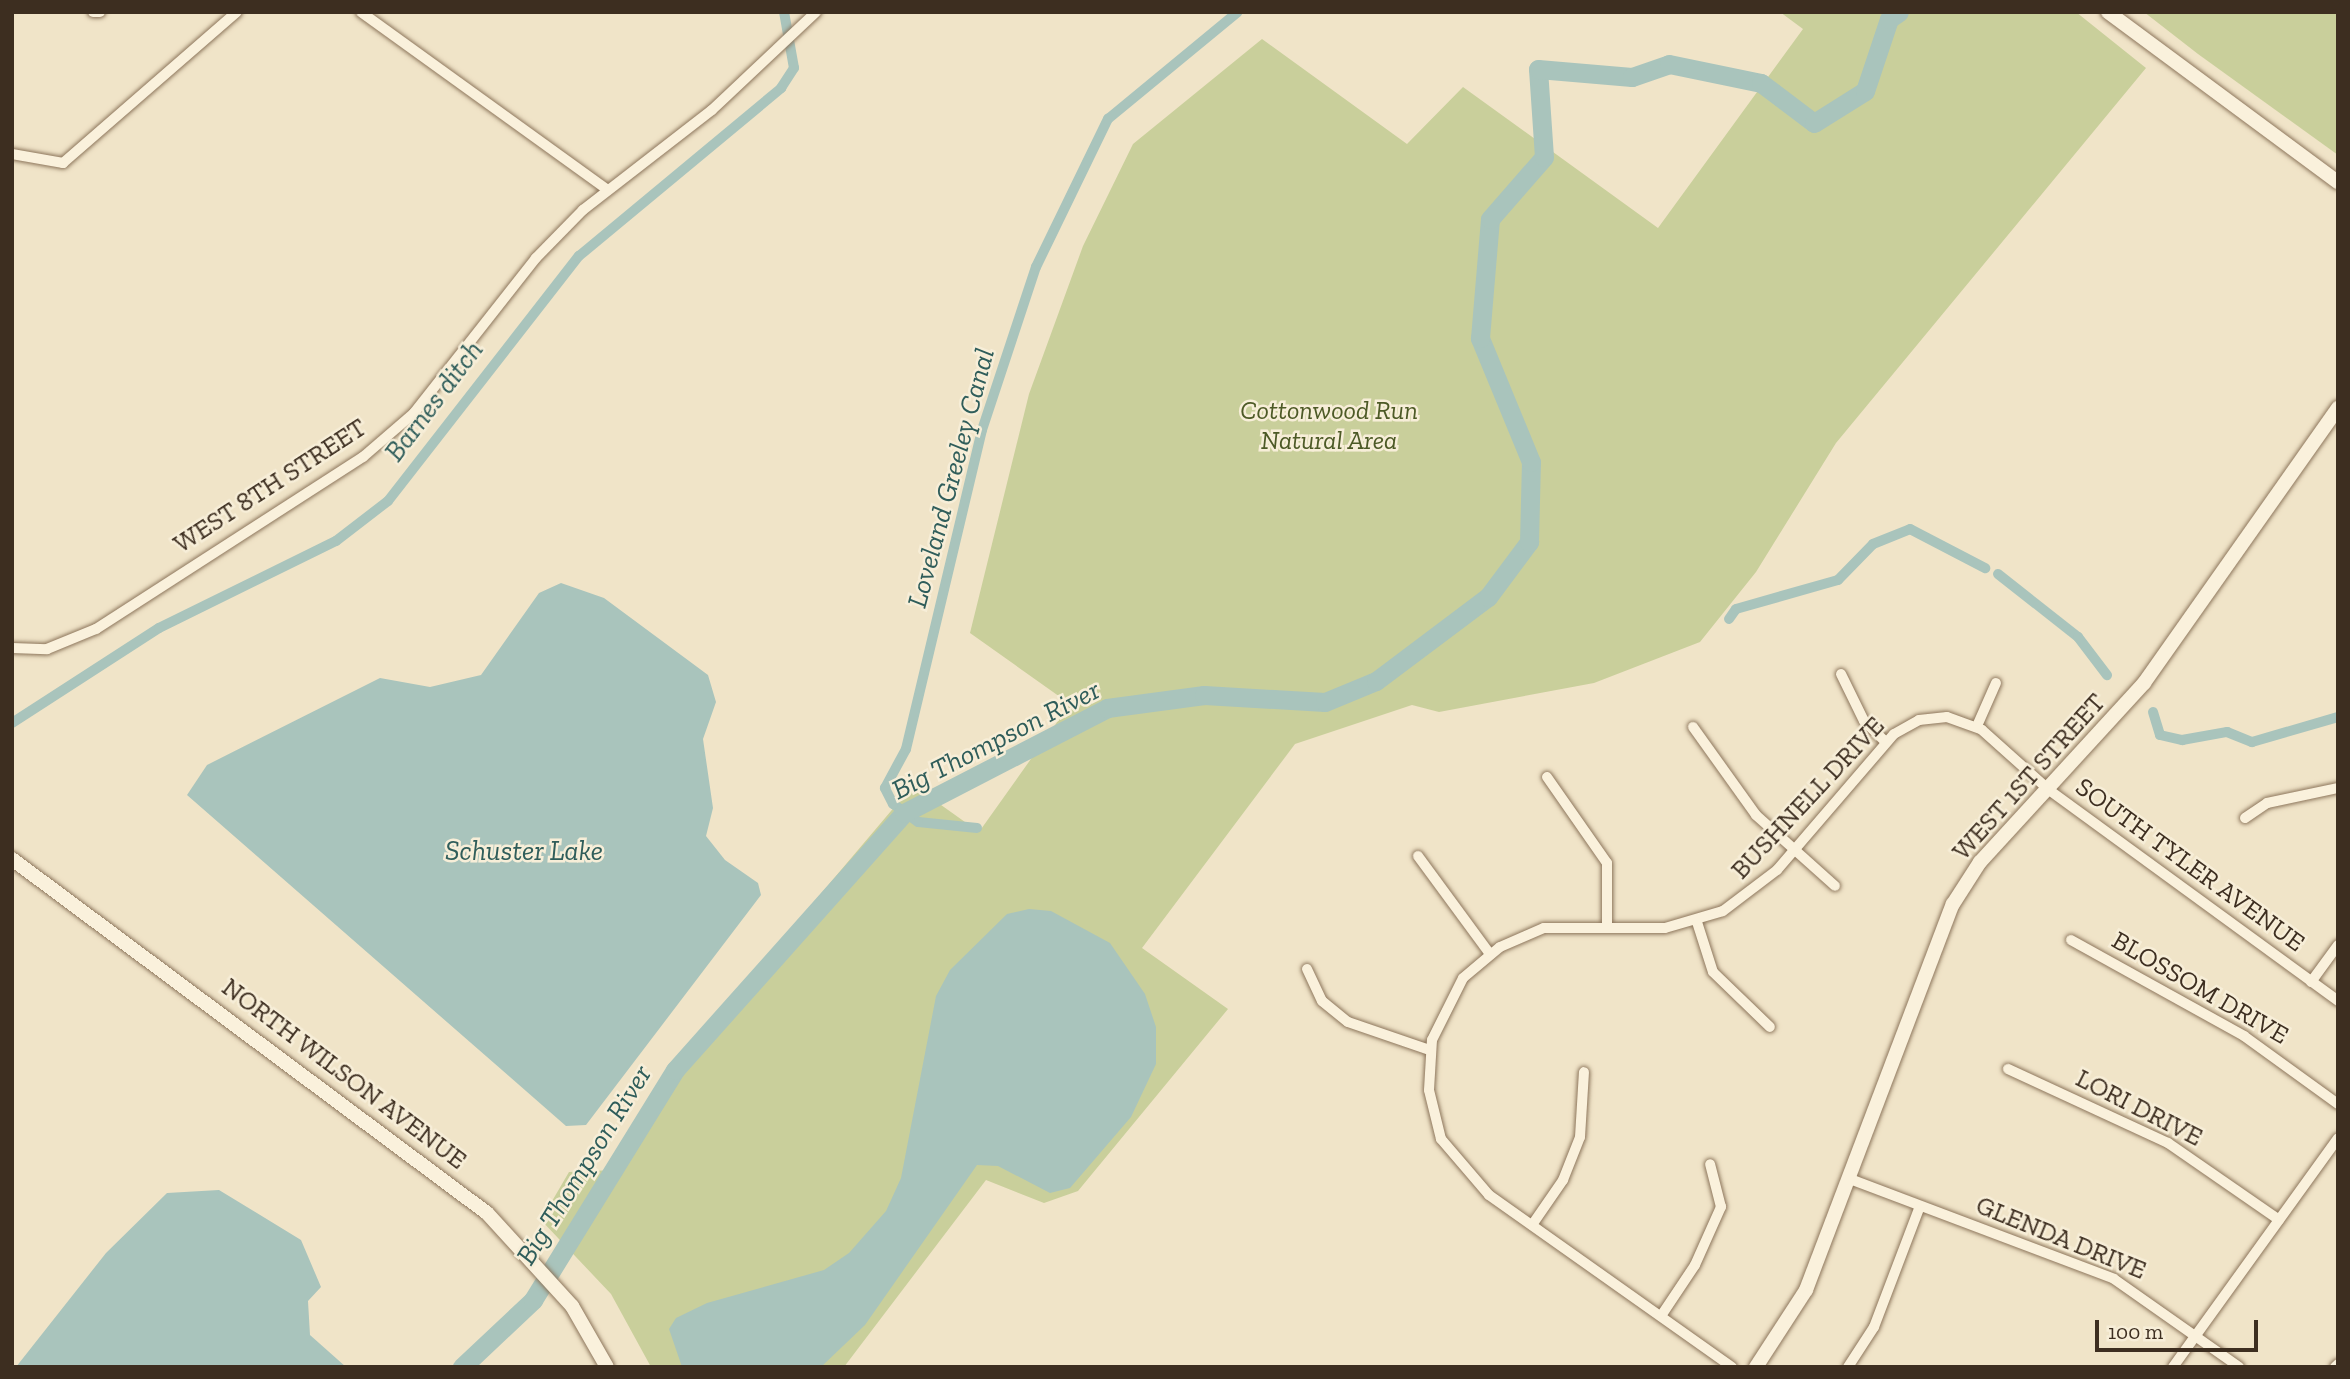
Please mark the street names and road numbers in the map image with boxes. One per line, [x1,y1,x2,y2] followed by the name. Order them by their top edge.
[168,412,372,560] street label: WEST 8TH STREET
[1946,687,2112,867] street label: WEST 1ST STREET
[1725,710,1891,886] street label: BUSHNELL DRIVE
[2069,771,2311,959] street label: SOUTH TYLER AVENUE
[2106,925,2294,1051] street label: BLOSSOM DRIVE
[215,971,473,1177] street label: NORTH WILSON AVENUE
[2071,1063,2207,1153] street label: LORI DRIVE
[1971,1190,2151,1286] street label: GLENDA DRIVE

